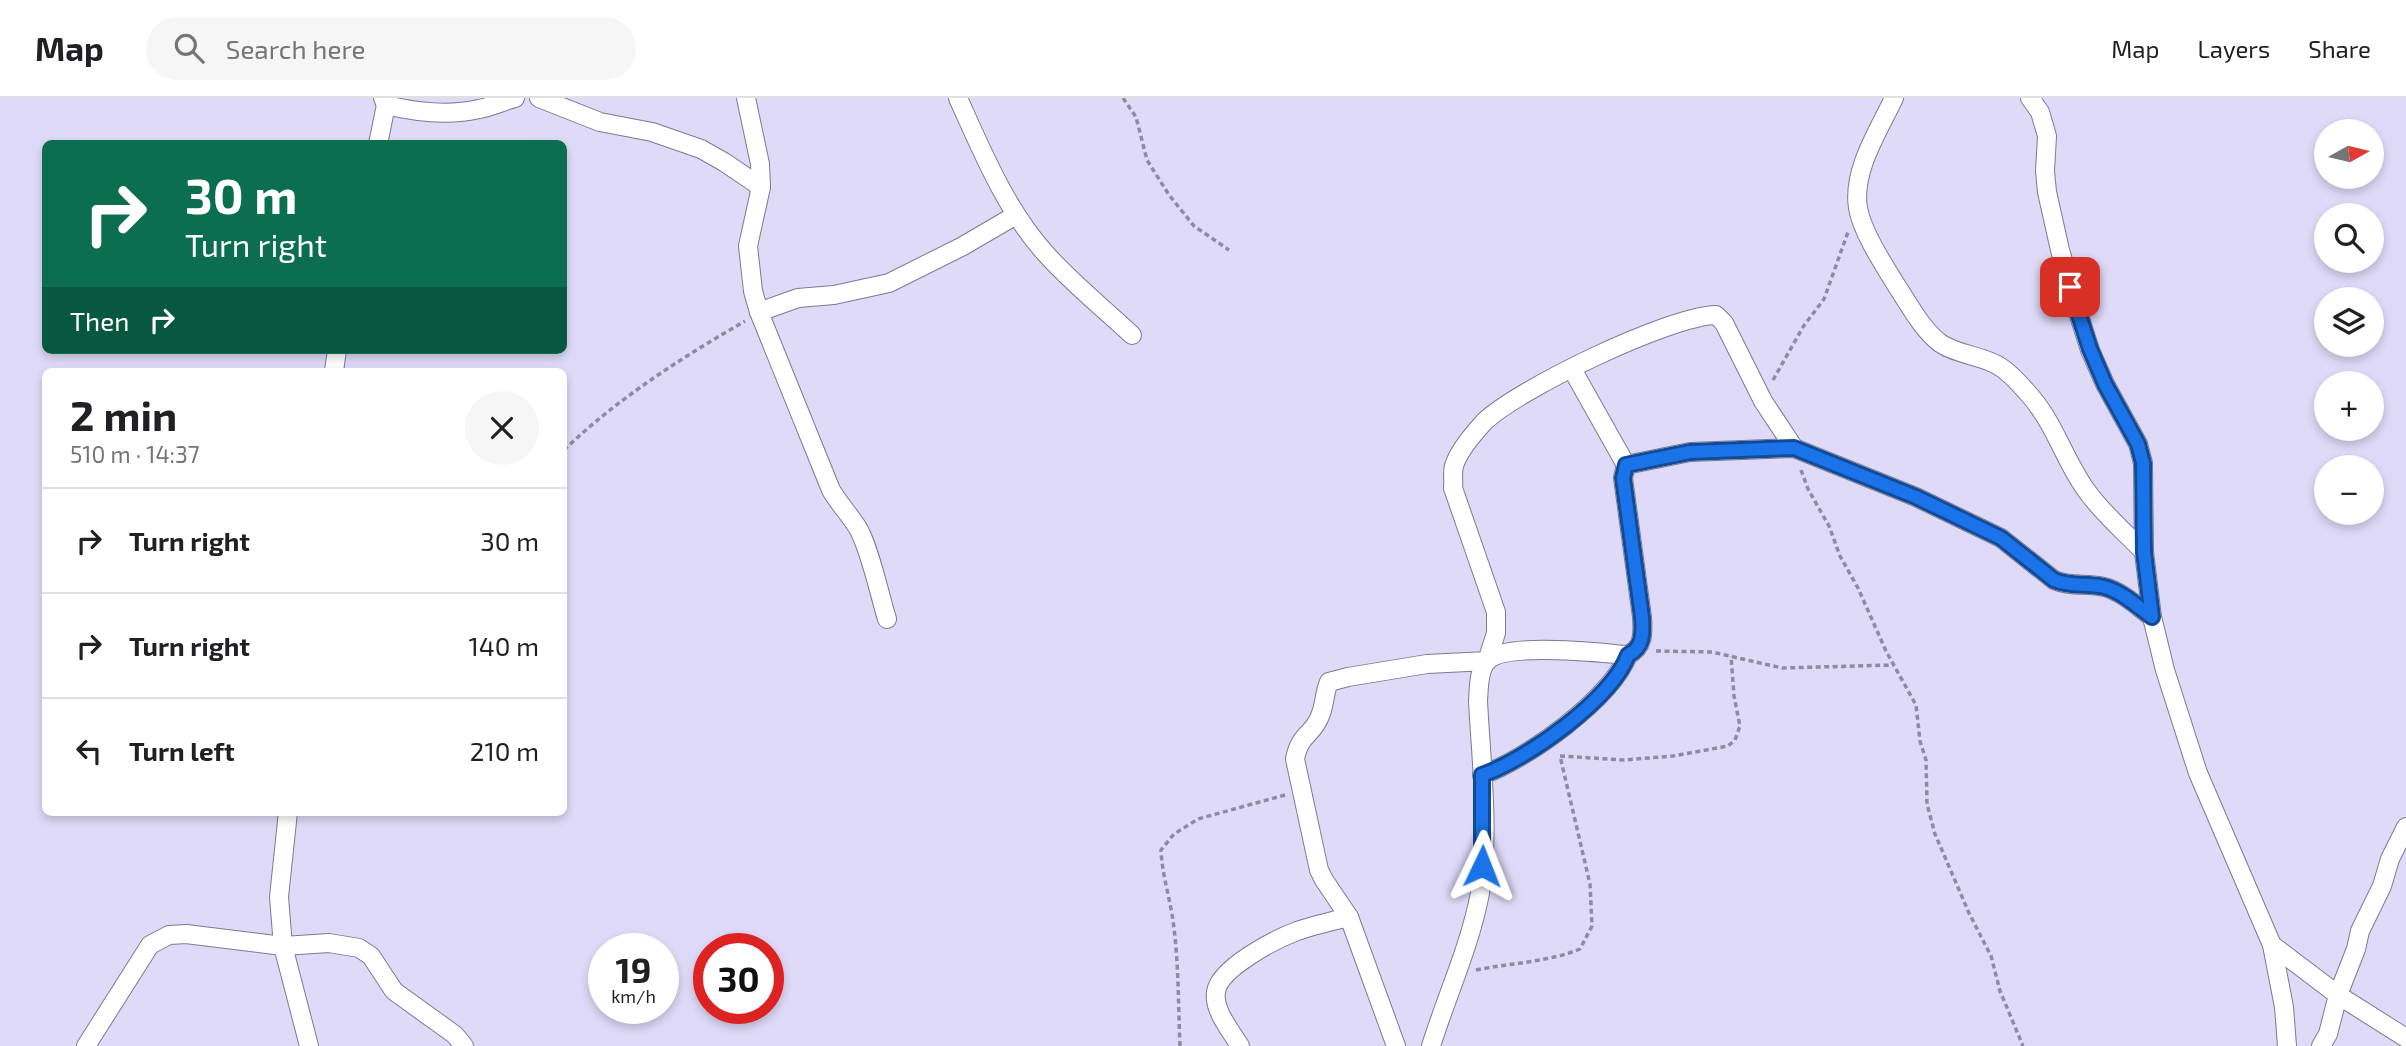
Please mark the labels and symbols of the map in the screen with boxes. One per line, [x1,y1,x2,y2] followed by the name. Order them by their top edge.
[2314,119,2384,189] north arrow
[2040,257,2100,317] pin
[1445,829,1519,903] position arrow
[693,933,784,1024] speed limit sign: 30

